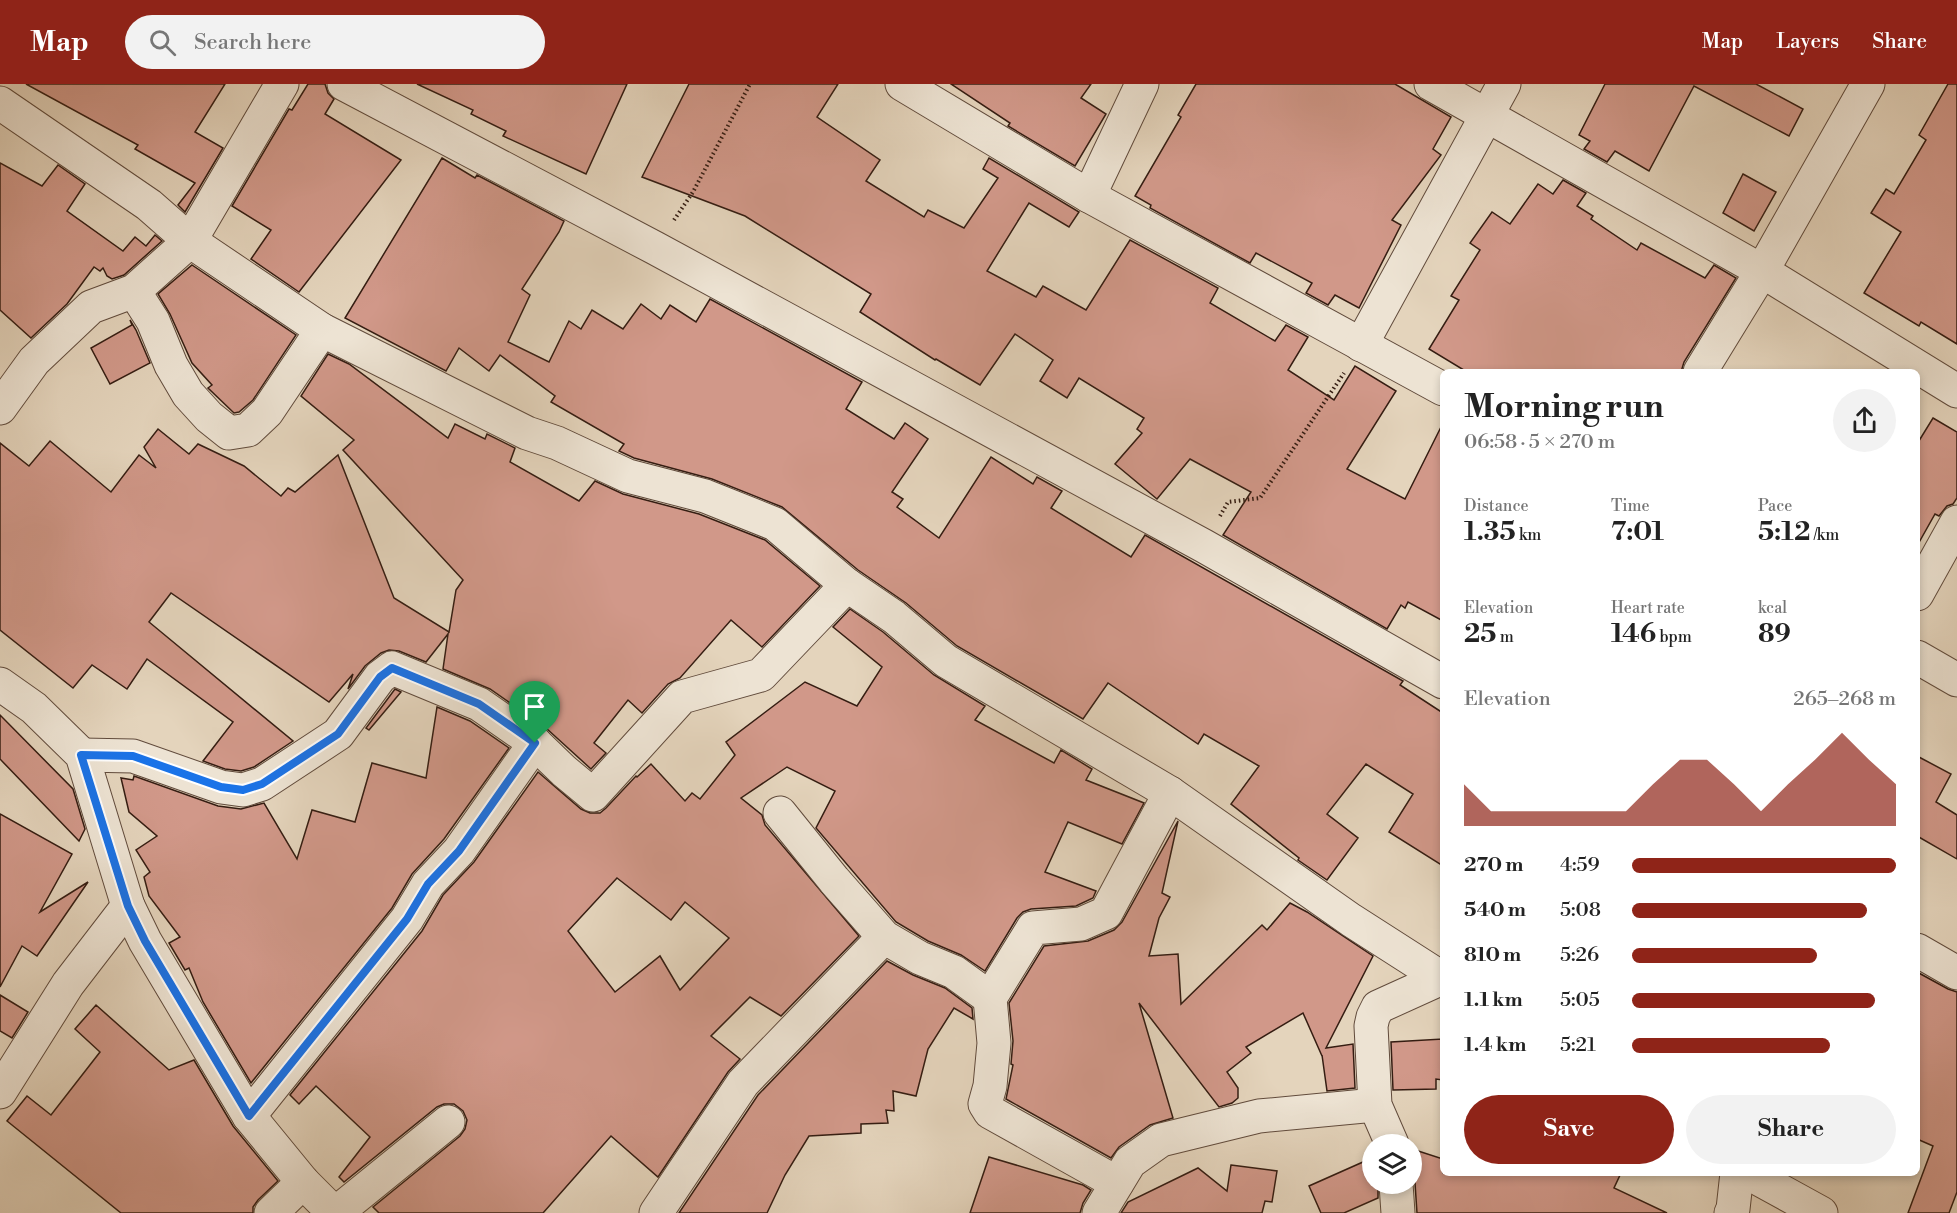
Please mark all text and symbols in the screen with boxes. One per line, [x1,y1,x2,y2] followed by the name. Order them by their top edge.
[125,15,545,69] search box
[30,25,89,60] text: Map
[146,26,179,59] icon: search
[194,29,311,56] text: Search here
[1702,29,1743,55] text: Map
[1776,29,1839,55] text: Layers
[1872,29,1927,55] text: Share
[1464,387,1664,428] text: Morning run
[1833,389,1896,452] button: share
[1464,430,1615,455] text: 06:58 · 5 × 270 m
[1464,496,1529,516] text: Distance
[1611,496,1650,516] text: Time
[1758,496,1792,516] text: Pace
[1464,516,1516,548] text: 1.35
[1611,516,1664,548] text: 7:01
[1758,516,1811,548] text: 5:12
[1516,525,1541,545] text: km
[1811,525,1839,545] text: /km
[1464,598,1533,618] text: Elevation
[1611,598,1685,618] text: Heart rate
[1758,598,1787,618] text: kcal
[1464,618,1496,650] text: 25
[1611,618,1656,650] text: 146
[1758,618,1791,650] text: 89
[1496,627,1514,647] text: m
[1656,627,1692,647] text: bpm
[509,681,560,743] pin
[1464,687,1551,712] text: Elevation
[1793,687,1896,712] text: 265–268 m
[518,690,551,723] icon: arrive
[1464,853,1523,878] text: 270 m
[1560,853,1600,878] text: 4:59
[1464,898,1526,923] text: 540 m
[1560,898,1601,923] text: 5:08
[1464,943,1521,968] text: 810 m
[1560,943,1599,968] text: 5:26
[1464,988,1523,1013] text: 1.1 km
[1560,988,1600,1013] text: 5:05
[1464,1033,1526,1058] text: 1.4 km
[1560,1033,1596,1058] text: 5:21
[1464,1095,1674,1164] button: Save
[1686,1095,1896,1164] button: Share
[1362,1134,1422,1194] map controls
[1362,1134,1422,1194] button: layers

